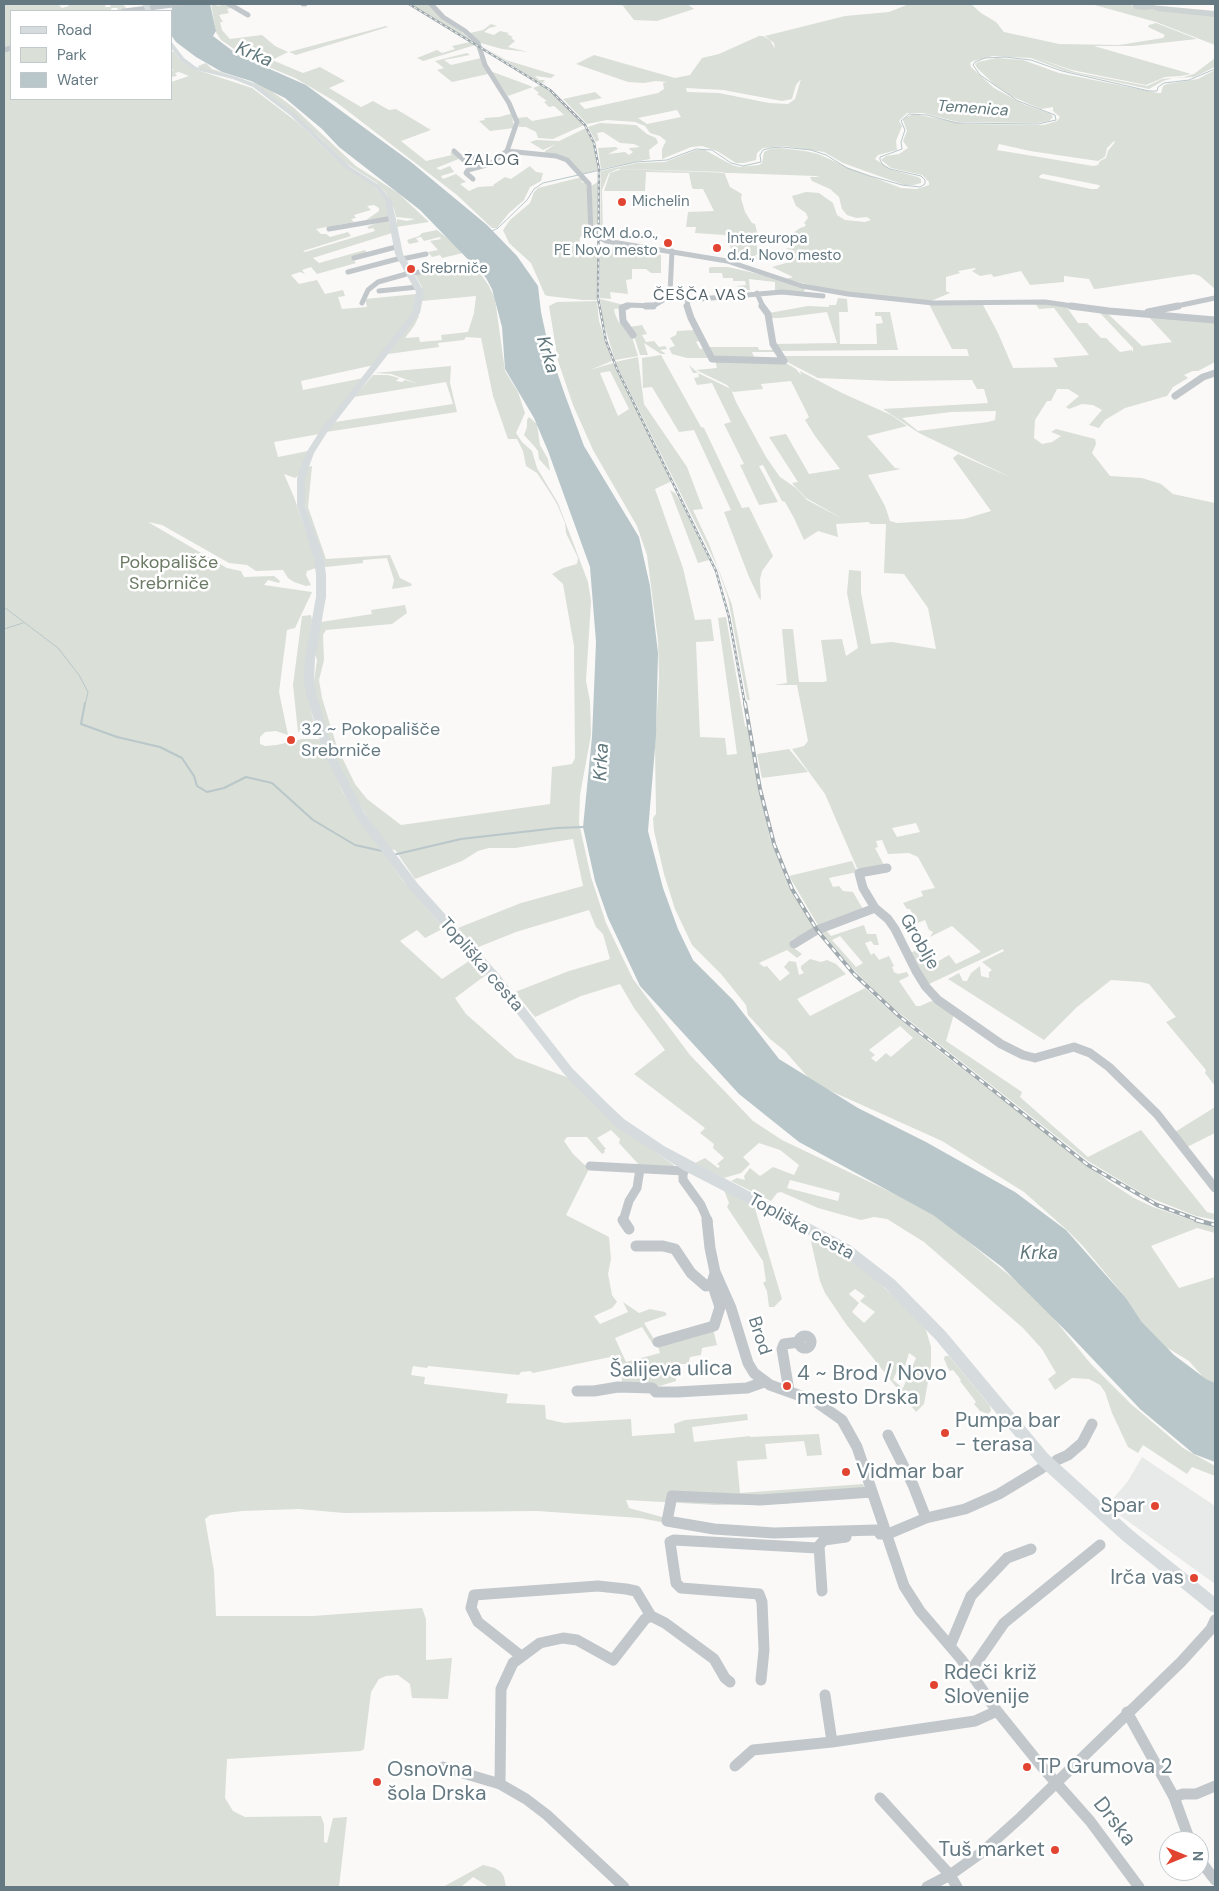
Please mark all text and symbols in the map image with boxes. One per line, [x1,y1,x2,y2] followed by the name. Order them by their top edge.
[10,10,172,100] legend
[57,20,92,40] text: Road
[232,37,276,73] water label: Krka
[57,45,87,65] text: Park
[57,70,98,90] text: Water
[937,97,1009,121] water label: Temenica
[463,151,521,171] district label: ZALOG
[632,193,689,211] place label: Michelin
[616,196,628,208] marker: Michelin
[554,225,658,260] place label: RCM d.o.o., PE Novo mesto
[727,230,841,265] place label: Intereuropa d.d., Novo mesto
[662,237,674,249] marker: RCM d.o.o., PE Novo mesto
[711,242,723,254] marker: Intereuropa d.d., Novo mesto
[421,260,488,278] place label: Srebrniče
[405,263,417,275] marker: Srebrniče
[652,286,748,306] district label: ČEŠČA VAS
[531,334,563,376] water label: Krka
[120,552,218,594] park label: Pokopališče Srebrniče
[301,719,440,762] place label: 32 ~ Pokopališče Srebrniče
[285,734,297,746] marker: 32 ~ Pokopališče Srebrniče
[590,742,614,782] water label: Krka
[895,910,943,974] street label: Groblje
[434,914,528,1016] street label: Topliška cesta
[744,1189,858,1265] street label: Topliška cesta
[1020,1243,1058,1265] water label: Krka
[743,1314,775,1358] street label: Brod
[609,1356,733,1384] street label: Šalijeva ulica
[797,1361,947,1411] place label: 4 ~ Brod / Novo mesto Drska
[781,1380,793,1392] marker: 4 ~ Brod / Novo mesto Drska
[955,1408,1060,1458] place label: Pumpa bar - terasa
[939,1427,951,1439] marker: Pumpa bar - terasa
[856,1459,964,1485] place label: Vidmar bar
[840,1466,852,1478] marker: Vidmar bar
[1100,1493,1145,1519] place label: Spar
[1149,1500,1161,1512] marker: Spar
[1110,1565,1184,1591] place label: Irča vas
[1188,1572,1200,1584] marker: Irča vas
[944,1660,1037,1710] place label: Rdeči križ Slovenije
[928,1679,940,1691] marker: Rdeči križ Slovenije
[1037,1754,1173,1780] place label: TP Grumova 2
[387,1757,486,1807] place label: Osnovna šola Drska
[1021,1761,1033,1773] marker: TP Grumova 2
[371,1776,383,1788] marker: Osnovna šola Drska
[1087,1793,1141,1851] street label: Drska
[1159,1831,1209,1881] north arrow
[939,1837,1045,1863] place label: Tuš market
[1049,1844,1061,1856] marker: Tuš market
[1189,1851,1207,1861] text: N

